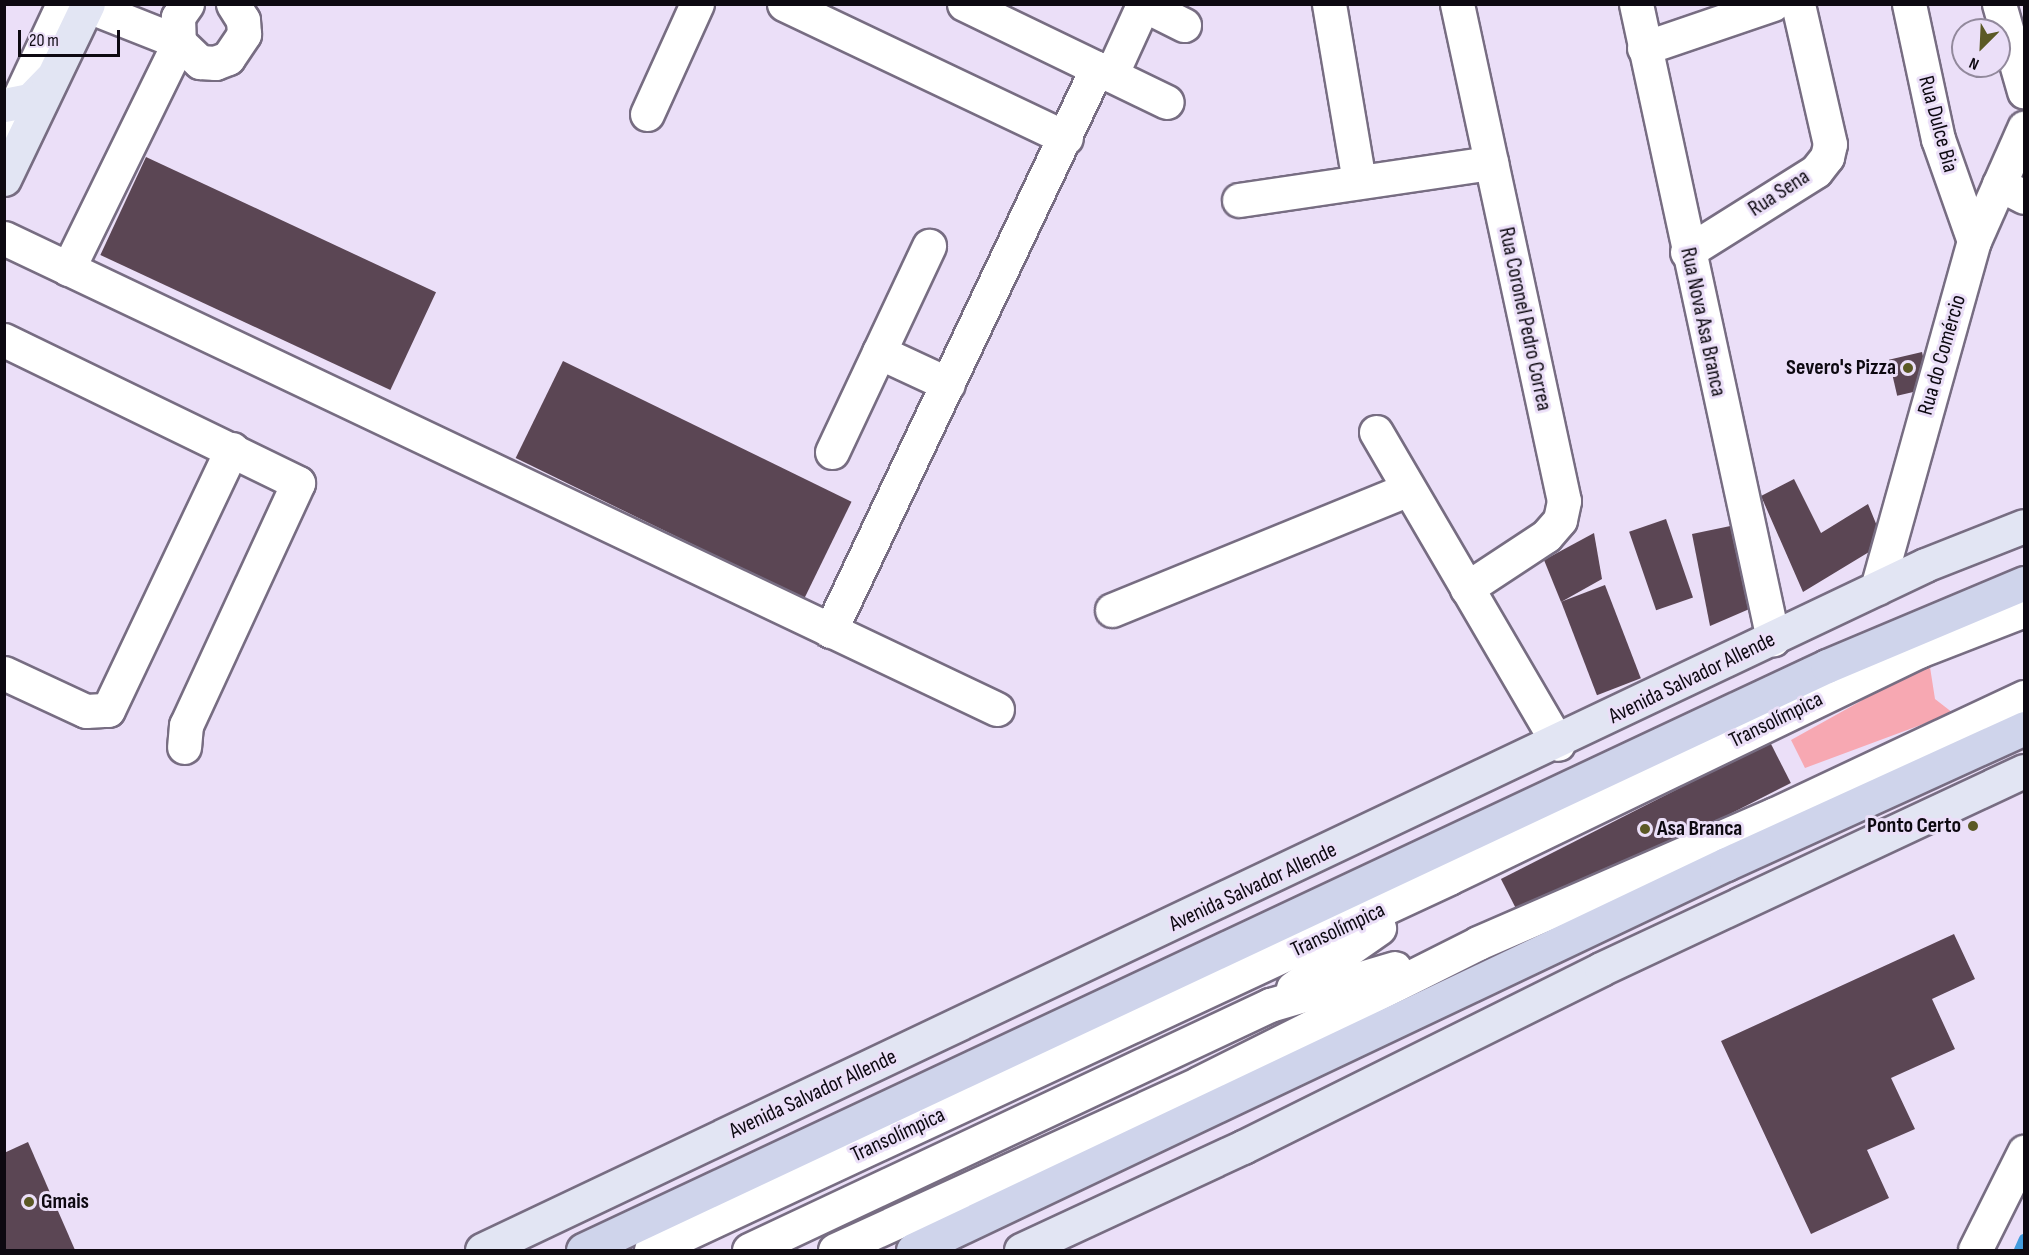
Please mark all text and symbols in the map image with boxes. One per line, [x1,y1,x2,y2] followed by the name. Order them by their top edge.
[21,18,123,56] scale bar
[1951,18,2011,78] north arrow
[29,30,59,51] text: 20 m
[1967,53,1982,73] text: N
[1912,73,1964,175] street label: Rua Dulce Bia
[1744,164,1814,222] street label: Rua Sena
[1493,225,1557,413] street label: Rua Coronel Pedro Correa
[1674,245,1732,399] street label: Rua Nova Asa Branca
[1912,292,1972,418] street label: Rua do Comércio
[1786,355,1896,381] place label: Severo's Pizza
[1901,361,1915,375] marker: Severo's Pizza
[1604,626,1780,730] street label: Avenida Salvador Allende
[1725,686,1827,754] street label: Transolímpica
[1867,813,1961,839] place label: Ponto Certo
[1657,816,1742,842] place label: Asa Branca
[1966,819,1980,833] marker: Ponto Certo
[1638,822,1652,836] marker: Asa Branca
[1165,837,1341,937] street label: Avenida Salvador Allende
[1287,897,1389,963] street label: Transolímpica
[725,1044,901,1144] street label: Avenida Salvador Allende
[847,1102,949,1168] street label: Transolímpica
[41,1189,89,1215] place label: Gmais
[22,1195,36,1209] marker: Gmais

